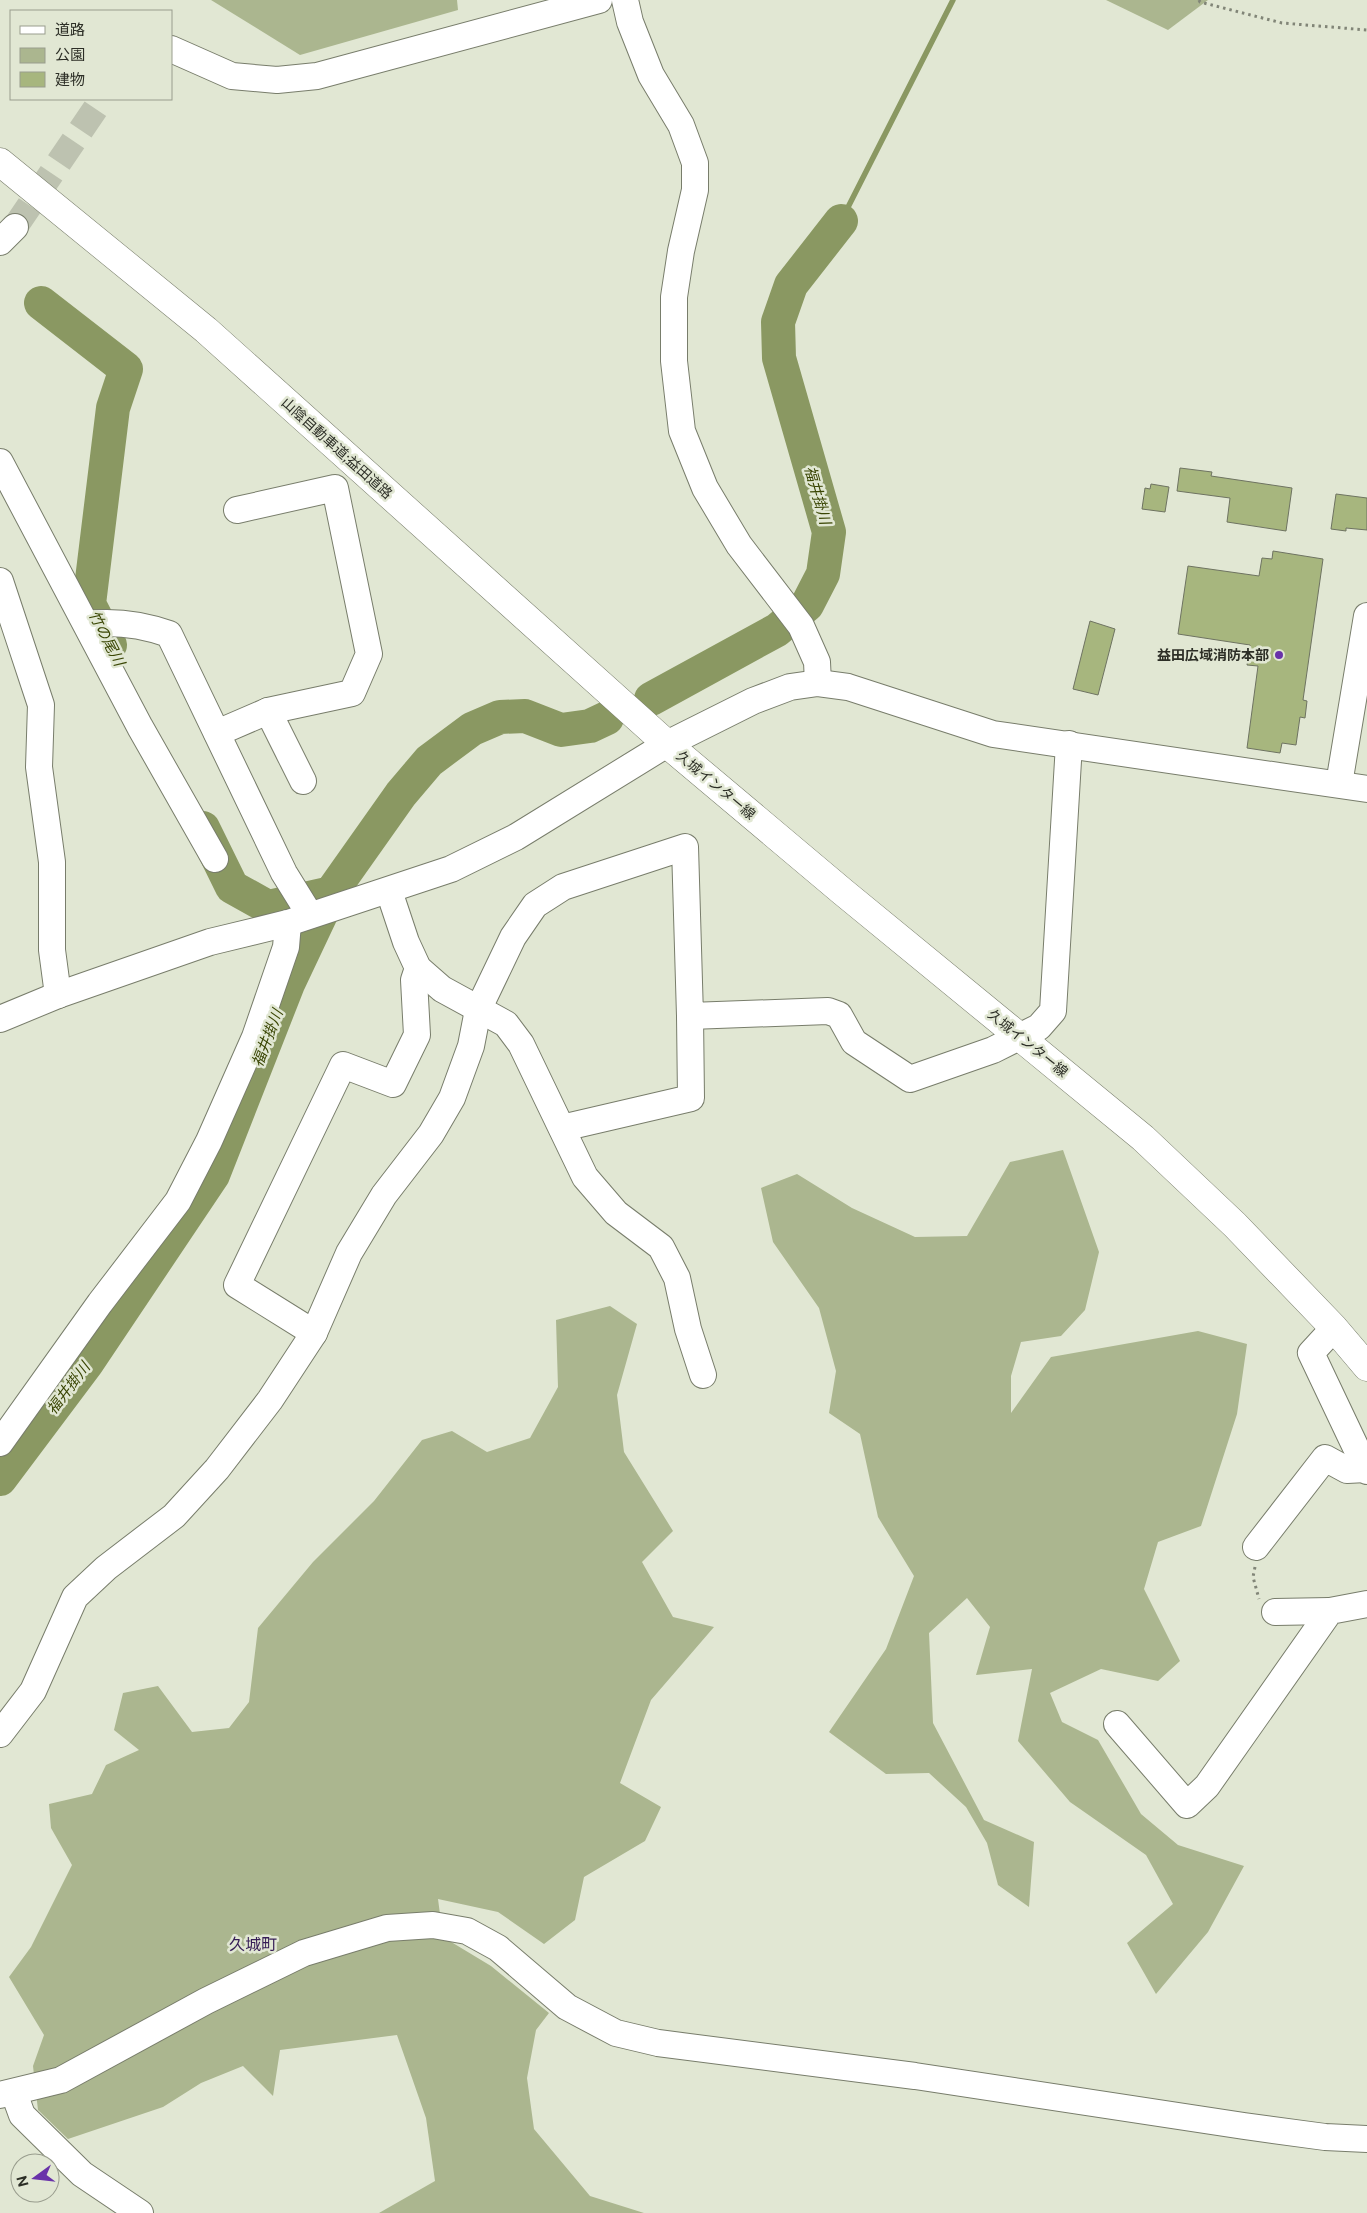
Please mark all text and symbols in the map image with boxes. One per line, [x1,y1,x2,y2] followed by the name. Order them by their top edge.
[10,10,172,100] legend
[55,21,85,38] text: 道路
[55,46,85,63] text: 公園
[55,71,85,88] text: 建物
[278,394,396,502] street label: 山陰自動車道;益田道路
[802,464,835,528] water label: 福井掛川
[86,607,129,670] water label: 竹の尾川
[1157,647,1269,663] place label: 益田広域消防本部
[1273,649,1285,661] marker: 益田広域消防本部
[673,747,759,823] street label: 久城インター線
[248,1005,286,1069] water label: 福井掛川
[985,1006,1071,1080] street label: 久城インター線
[43,1357,94,1417] water label: 福井掛川
[229,1935,277,1954] district label: 久城町
[10,2153,60,2203] north arrow
[13,2174,32,2189] text: N

